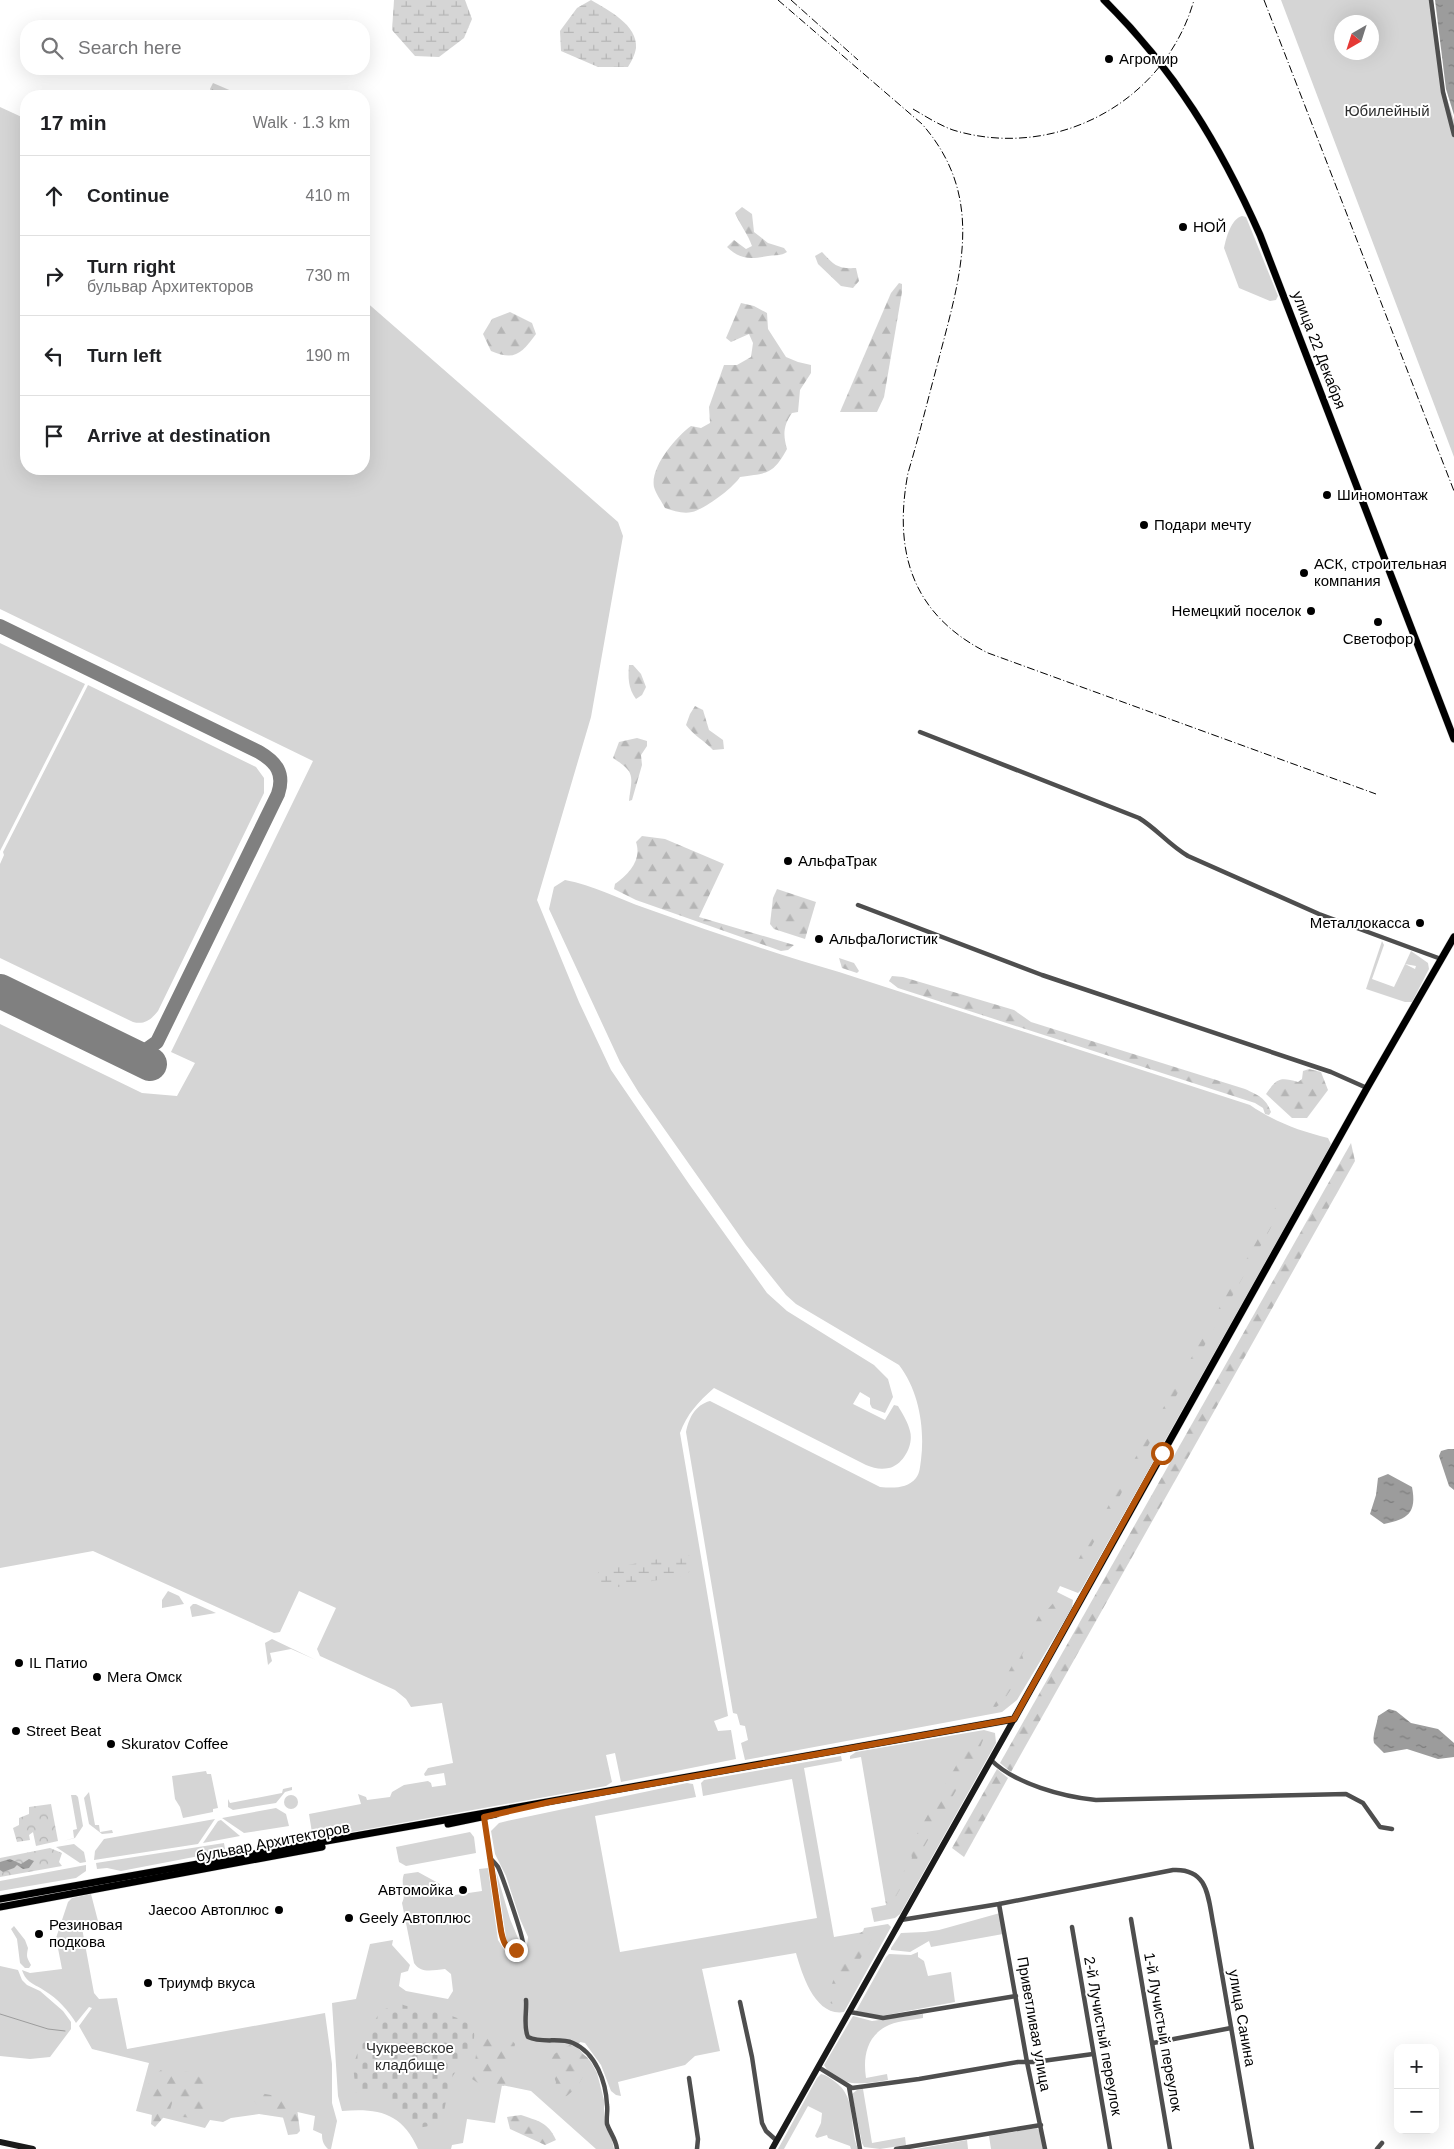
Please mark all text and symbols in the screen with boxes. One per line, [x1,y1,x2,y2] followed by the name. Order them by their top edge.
[1334,15,1379,60] north arrow
[20,20,370,75] search box
[38,34,66,62] icon: search
[78,37,182,58] text: Search here
[1119,50,1178,67] place label: Агромир
[1103,53,1115,65] marker: Агромир
[1344,102,1430,119] park label: Юбилейный
[40,111,107,134] text: 17 min
[253,114,350,131] text: Walk · 1.3 km
[40,182,68,210] icon: ahead
[87,185,169,206] text: Continue
[306,187,350,204] text: 410 m
[1193,218,1226,235] place label: НОЙ
[1177,221,1189,233] marker: НОЙ
[87,256,175,277] text: Turn right
[40,262,68,290] icon: right
[306,267,350,284] text: 730 m
[87,278,254,295] text: бульвар Архитекторов
[1289,288,1350,411] street label: улица 22 Декабря
[40,342,68,370] icon: left
[87,345,162,366] text: Turn left
[306,347,350,364] text: 190 m
[40,422,68,450] icon: arrive
[87,425,271,446] text: Arrive at destination
[1337,486,1428,503] place label: Шиномонтаж
[1321,489,1333,501] marker: Шиномонтаж
[1154,516,1252,533] place label: Подари мечту
[1138,519,1150,531] marker: Подари мечту
[1314,555,1447,589] place label: АСК, строительная компания
[1298,567,1310,579] marker: АСК, строительная компания
[1171,602,1301,619] place label: Немецкий поселок
[1305,605,1317,617] marker: Немецкий поселок
[1372,616,1384,628] marker: Светофор
[1343,630,1413,647] place label: Светофор
[798,852,877,869] place label: АльфаТрак
[782,855,794,867] marker: АльфаТрак
[1310,914,1411,931] place label: Металлокасса
[1414,917,1426,929] marker: Металлокасса
[829,930,938,947] place label: АльфаЛогистик
[813,933,825,945] marker: АльфаЛогистик
[1151,1442,1174,1465] route start
[29,1654,88,1671] place label: IL Патио
[13,1657,25,1669] marker: IL Патио
[107,1668,182,1685] place label: Мега Омск
[91,1671,103,1683] marker: Мега Омск
[26,1722,102,1739] place label: Street Beat
[10,1725,22,1737] marker: Street Beat
[121,1735,228,1752] place label: Skuratov Coffee
[105,1738,117,1750] marker: Skuratov Coffee
[195,1818,351,1865] street label: бульвар Архитекторов
[378,1881,454,1898] place label: Автомойка
[457,1884,469,1896] marker: Автомойка
[148,1901,269,1918] place label: Jaecoo Автоплюс
[273,1904,285,1916] marker: Jaecoo Автоплюс
[359,1909,471,1926] place label: Geely Автоплюс
[343,1912,355,1924] marker: Geely Автоплюс
[49,1916,123,1950] place label: Резиновая подкова
[33,1928,45,1940] marker: Резиновая подкова
[505,1939,528,1962] route end
[1141,1951,1186,2113] street label: 1-й Лучистый переулок
[1014,1955,1055,2093] street label: Приветливая улица
[1081,1955,1126,2117] street label: 2-й Лучистый переулок
[1226,1968,1259,2068] street label: улица Санина
[158,1974,256,1991] place label: Триумф вкуса
[142,1977,154,1989] marker: Триумф вкуса
[366,2039,454,2073] park label: Чукреевское кладбище
[1394,2044,1439,2134] map controls
[1394,2044,1439,2089] button: +
[1394,2089,1439,2134] button: −

